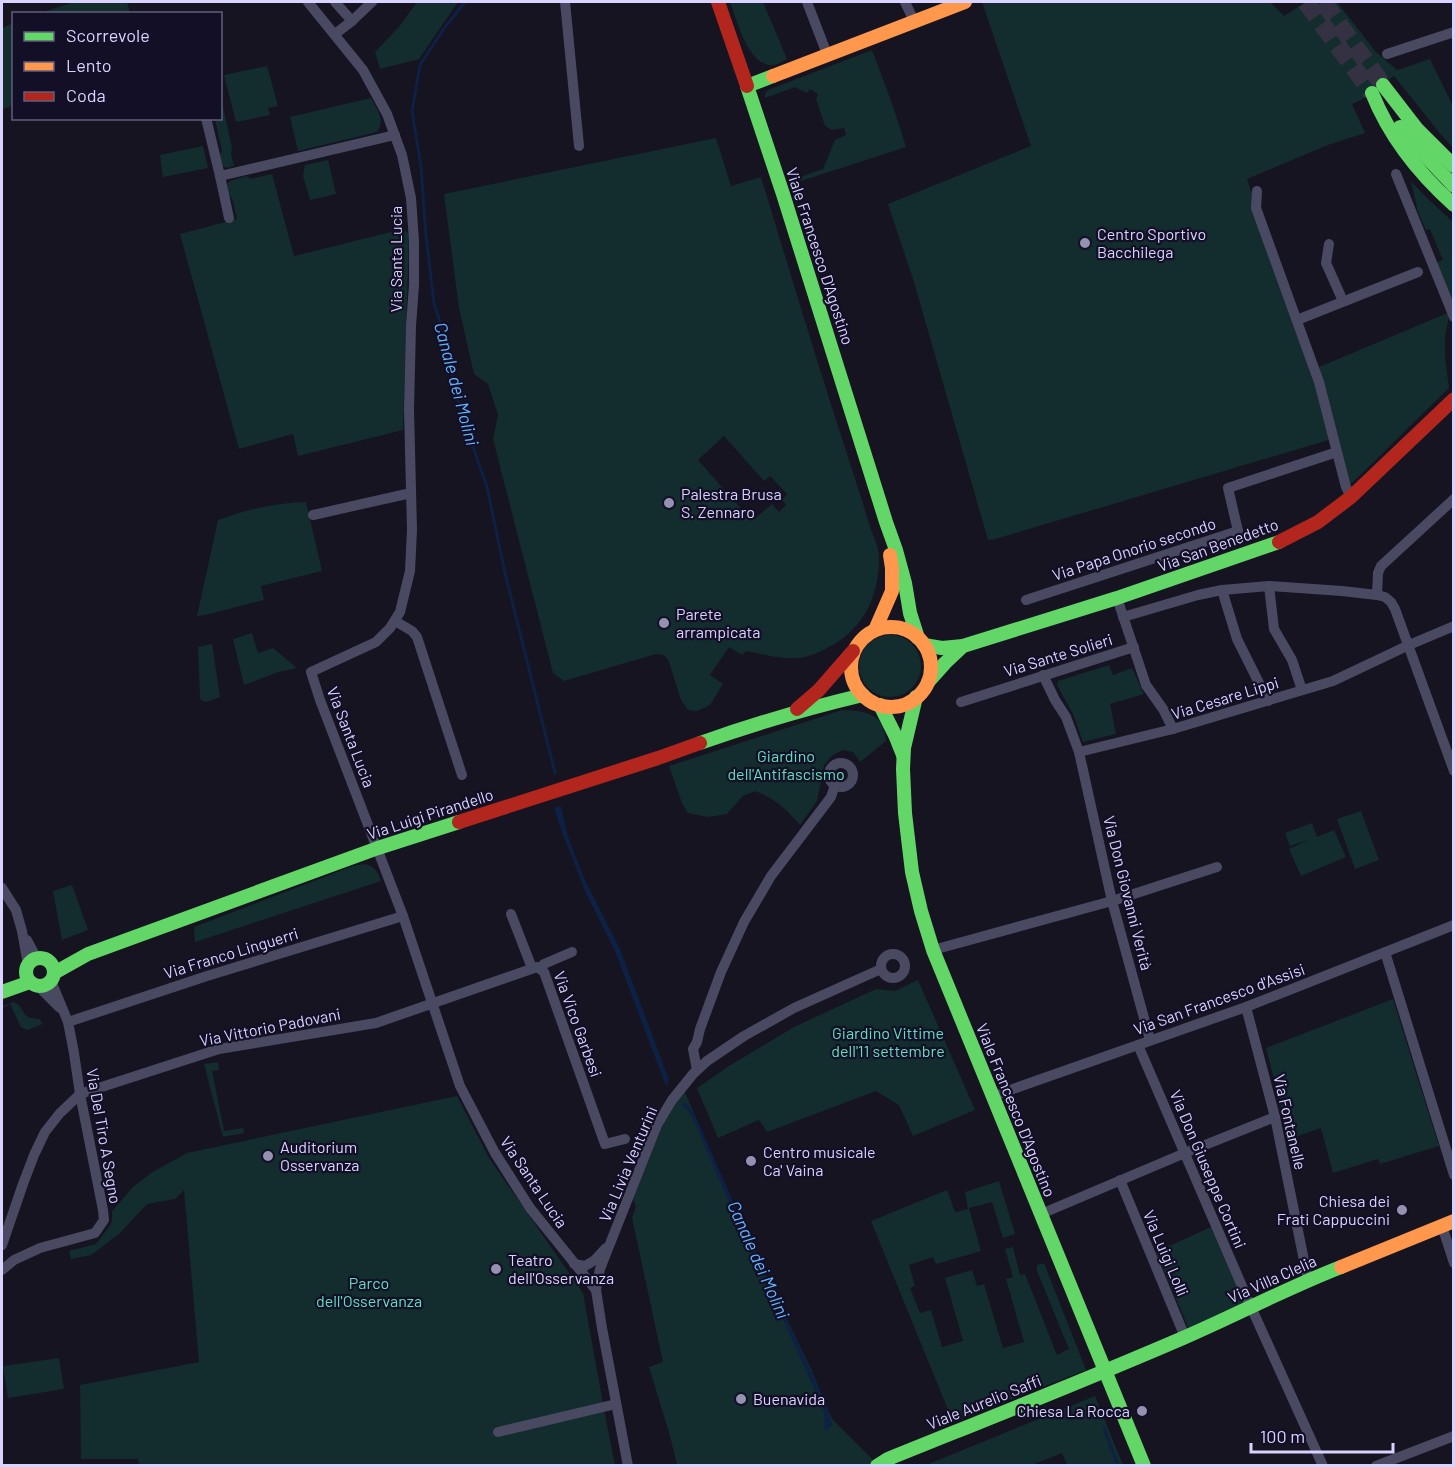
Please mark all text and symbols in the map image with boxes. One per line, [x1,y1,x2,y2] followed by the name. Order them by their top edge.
[12,12,222,120] legend
[66,24,150,46] text: Scorrevole
[66,54,112,76] text: Lento
[66,84,106,106] text: Coda
[783,165,858,347] street label: Viale Francesco D'Agostino
[386,206,405,312] street label: Via Santa Lucia
[1097,224,1206,261] place label: Centro Sportivo Bacchilega
[1078,236,1092,250] marker: Centro Sportivo Bacchilega
[430,320,484,448] water label: Canale dei Molini
[681,484,782,521] place label: Palestra Brusa S. Zennaro
[662,496,676,510] marker: Palestra Brusa S. Zennaro
[1050,513,1218,584] street label: Via Papa Onorio secondo
[1155,514,1281,575] street label: Via San Benedetto
[676,604,761,641] place label: Parete arrampicata
[657,616,671,630] marker: Parete arrampicata
[1001,629,1114,680] street label: Via Sante Solieri
[1169,672,1281,723] street label: Via Cesare Lippi
[324,684,379,790] street label: Via Santa Lucia
[727,746,845,783] park label: Giardino dell'Antifascismo
[364,784,495,843] street label: Via Luigi Pirandello
[1100,814,1157,972] street label: Via Don Giovanni Verità
[161,923,300,982] street label: Via Franco Linguerri
[1131,959,1307,1038] street label: Via San Francesco d'Assisi
[551,968,606,1079] street label: Via Vico Garbesi
[198,1004,342,1050] street label: Via Vittorio Padovani
[973,1020,1060,1199] street label: Viale Francesco D'Agostino
[831,1023,945,1060] park label: Giardino Vittime dell'11 settembre
[83,1067,126,1205] street label: Via Del Tiro A Segno
[1270,1072,1311,1172] street label: Via Fontanelle
[1166,1087,1250,1251] street label: Via Don Giuseppe Cortini
[595,1103,660,1225] street label: Via Livia Venturini
[497,1132,572,1231] street label: Via Santa Lucia
[280,1137,359,1174] place label: Auditorium Osservanza
[763,1142,876,1179] place label: Centro musicale Ca' Vaina
[261,1149,275,1163] marker: Auditorium Osservanza
[744,1154,758,1168] marker: Centro musicale Ca' Vaina
[1277,1191,1390,1228] place label: Chiesa dei Frati Cappuccini
[723,1197,795,1322] water label: Canale dei Molini
[1395,1203,1409,1217] marker: Chiesa dei Frati Cappuccini
[1140,1207,1193,1299] street label: Via Luigi Lolli
[508,1250,614,1287] place label: Teatro dell'Osservanza
[1225,1251,1319,1307] street label: Via Villa Clelia
[489,1262,503,1276] marker: Teatro dell'Osservanza
[316,1273,422,1310] park label: Parco dell'Osservanza
[924,1370,1044,1433] street label: Viale Aurelio Saffi
[753,1389,825,1408] place label: Buenavida
[734,1392,748,1406] marker: Buenavida
[1016,1401,1130,1420] place label: Chiesa La Rocca
[1135,1404,1149,1418] marker: Chiesa La Rocca
[1251,1416,1394,1454] scale bar
[1260,1425,1305,1447] text: 100 m

